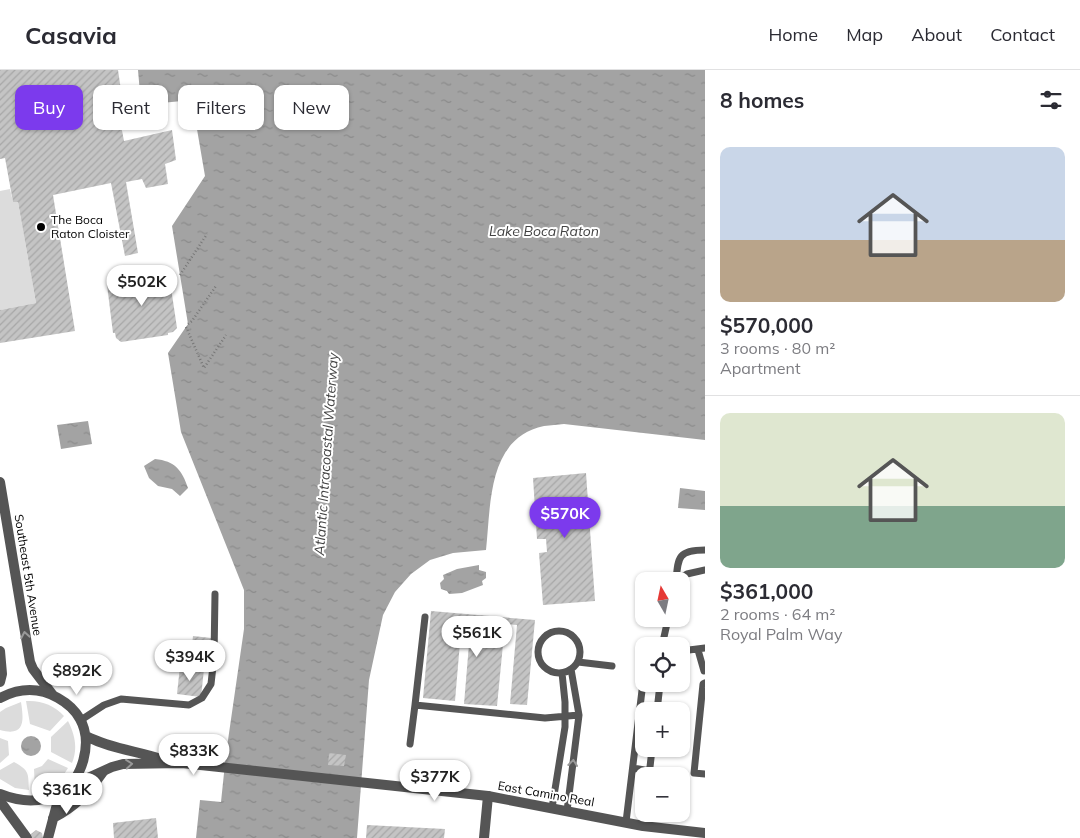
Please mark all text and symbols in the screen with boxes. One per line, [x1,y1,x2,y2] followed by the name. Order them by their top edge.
[25,20,117,50] text: Casavia
[768,23,818,46] text: Home
[846,23,883,46] text: Map
[911,23,962,46] text: About
[990,23,1055,46] text: Contact
[15,85,83,130] chip: Buy
[93,85,168,130] chip: Rent
[178,85,264,130] chip: Filters
[274,85,349,130] chip: New
[1037,86,1065,114] icon: filters
[720,87,804,113] text: 8 homes
[848,180,938,270] icon: home
[51,212,130,241] place label: The Boca Raton Cloister
[35,221,47,233] marker: The Boca Raton Cloister
[489,222,599,240] water label: Lake Boca Raton
[107,264,177,307] pin: $502K
[117,271,167,291] text: $502K
[720,312,813,338] text: $570,000
[720,338,835,358] text: 3 rooms · 80 m²
[310,351,342,557] water label: Atlantic Intracoastal Waterway
[720,358,801,378] text: Apartment
[848,445,938,535] icon: home
[530,496,600,539] pin: $570K
[540,503,590,523] text: $570K
[11,513,46,637] street label: Southeast 5th Avenue
[635,572,690,628] north arrow
[635,572,690,822] map controls
[720,578,813,604] text: $361,000
[720,604,835,624] text: 2 rooms · 64 m²
[442,616,512,658] pin: $561K
[452,622,502,642] text: $561K
[720,624,842,644] text: Royal Palm Way
[20,631,30,640] one-way arrow
[635,637,690,692] button: locate
[155,640,225,682] pin: $394K
[165,646,215,666] text: $394K
[42,654,112,696] pin: $892K
[52,660,102,680] text: $892K
[635,702,690,757] button: +
[159,734,229,776] pin: $833K
[169,740,219,760] text: $833K
[567,758,578,766] one-way arrow
[126,759,134,770] one-way arrow
[400,760,470,802] pin: $377K
[410,766,460,786] text: $377K
[635,767,690,822] button: −
[32,772,102,815] pin: $361K
[497,778,596,809] street label: East Camino Real
[42,779,92,799] text: $361K

